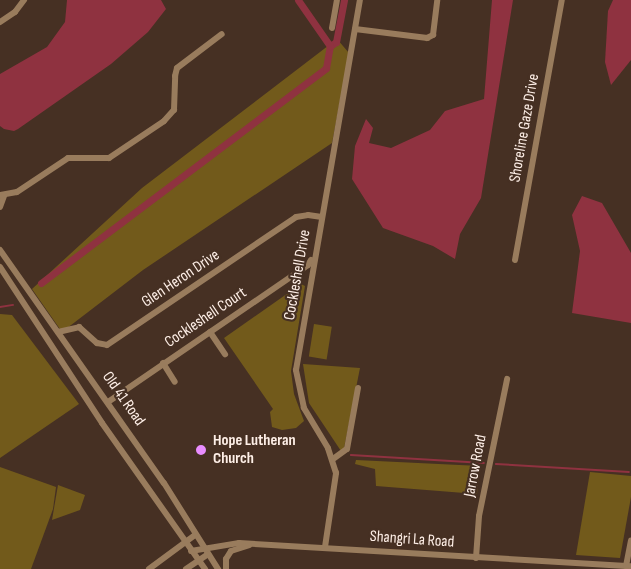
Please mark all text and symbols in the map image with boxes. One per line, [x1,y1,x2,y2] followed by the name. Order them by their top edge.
[506,72,544,184] street label: Shoreline Gaze Drive
[281,228,315,322] street label: Cockleshell Drive
[138,246,224,312] street label: Glen Heron Drive
[162,284,250,352] street label: Cockleshell Court
[97,368,149,430] street label: Old 41 Road
[213,431,296,469] place label: Hope Lutheran Church
[461,433,491,499] street label: Jarrow Road
[194,443,208,457] marker: Hope Lutheran Church
[369,527,455,553] street label: Shangri La Road

